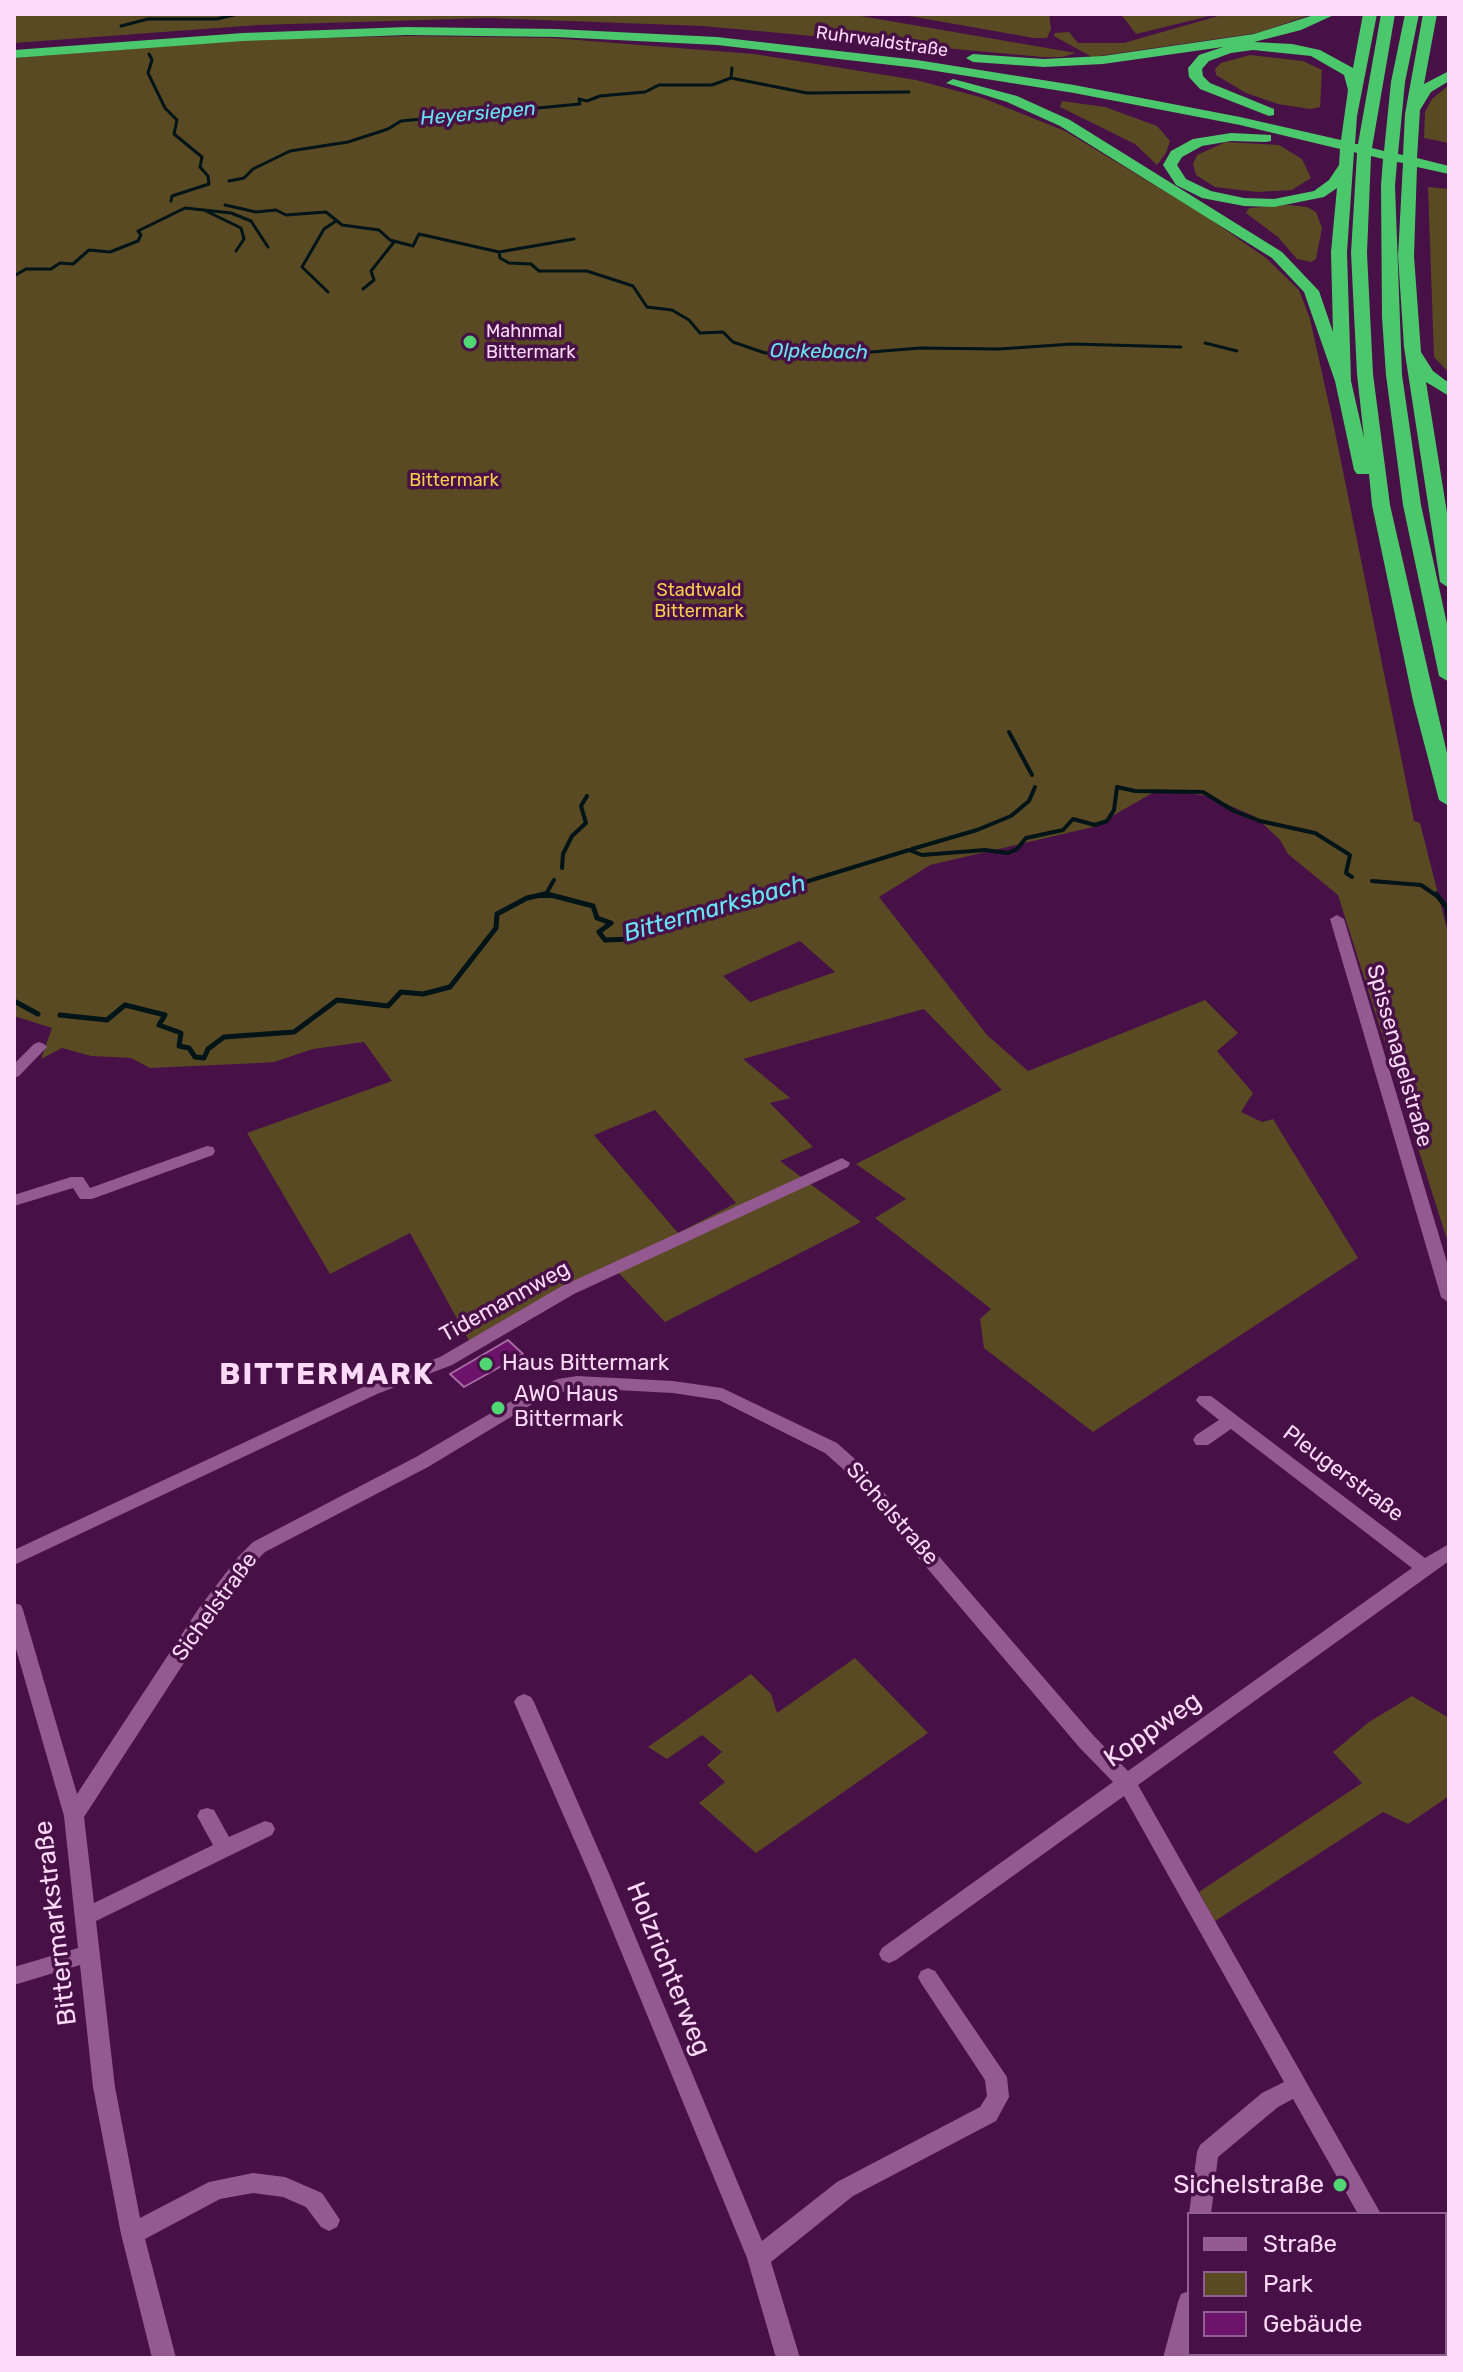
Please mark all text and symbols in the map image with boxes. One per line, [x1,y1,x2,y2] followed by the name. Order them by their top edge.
[815,22,949,62] street label: Ruhrwaldstraße
[419,97,537,131] water label: Heyersiepen
[486,321,575,364] place label: Mahnmal Bittermark
[461,333,479,351] marker: Mahnmal Bittermark
[770,339,868,365] water label: Olpkebach
[409,470,499,492] park label: Bittermark
[654,580,744,622] park label: Stadtwald Bittermark
[621,869,809,949] water label: Bittermarksbach
[1360,962,1438,1150] street label: Spissenagelstraße
[435,1255,575,1349] street label: Tidemannweg
[502,1351,669,1377] place label: Haus Bittermark
[477,1355,495,1373] marker: Haus Bittermark
[219,1357,435,1393] district label: BITTERMARK
[514,1382,623,1434] place label: AWO Haus Bittermark
[489,1399,507,1417] marker: AWO Haus Bittermark
[1277,1420,1409,1528] street label: Pleugerstraße
[840,1457,944,1571] street label: Sichelstraße
[167,1548,263,1666] street label: Sichelstraße
[1099,1685,1207,1775] street label: Koppweg
[28,1819,84,2027] street label: Bittermarkstraße
[619,1878,717,2060] street label: Holzrichterweg
[1173,2169,1324,2201] place label: Sichelstraße
[1331,2176,1349,2194] marker: Sichelstraße
[1187,2212,1447,2356] legend
[1263,2230,1337,2258] text: Straße
[1263,2270,1313,2298] text: Park
[1263,2310,1362,2338] text: Gebäude

